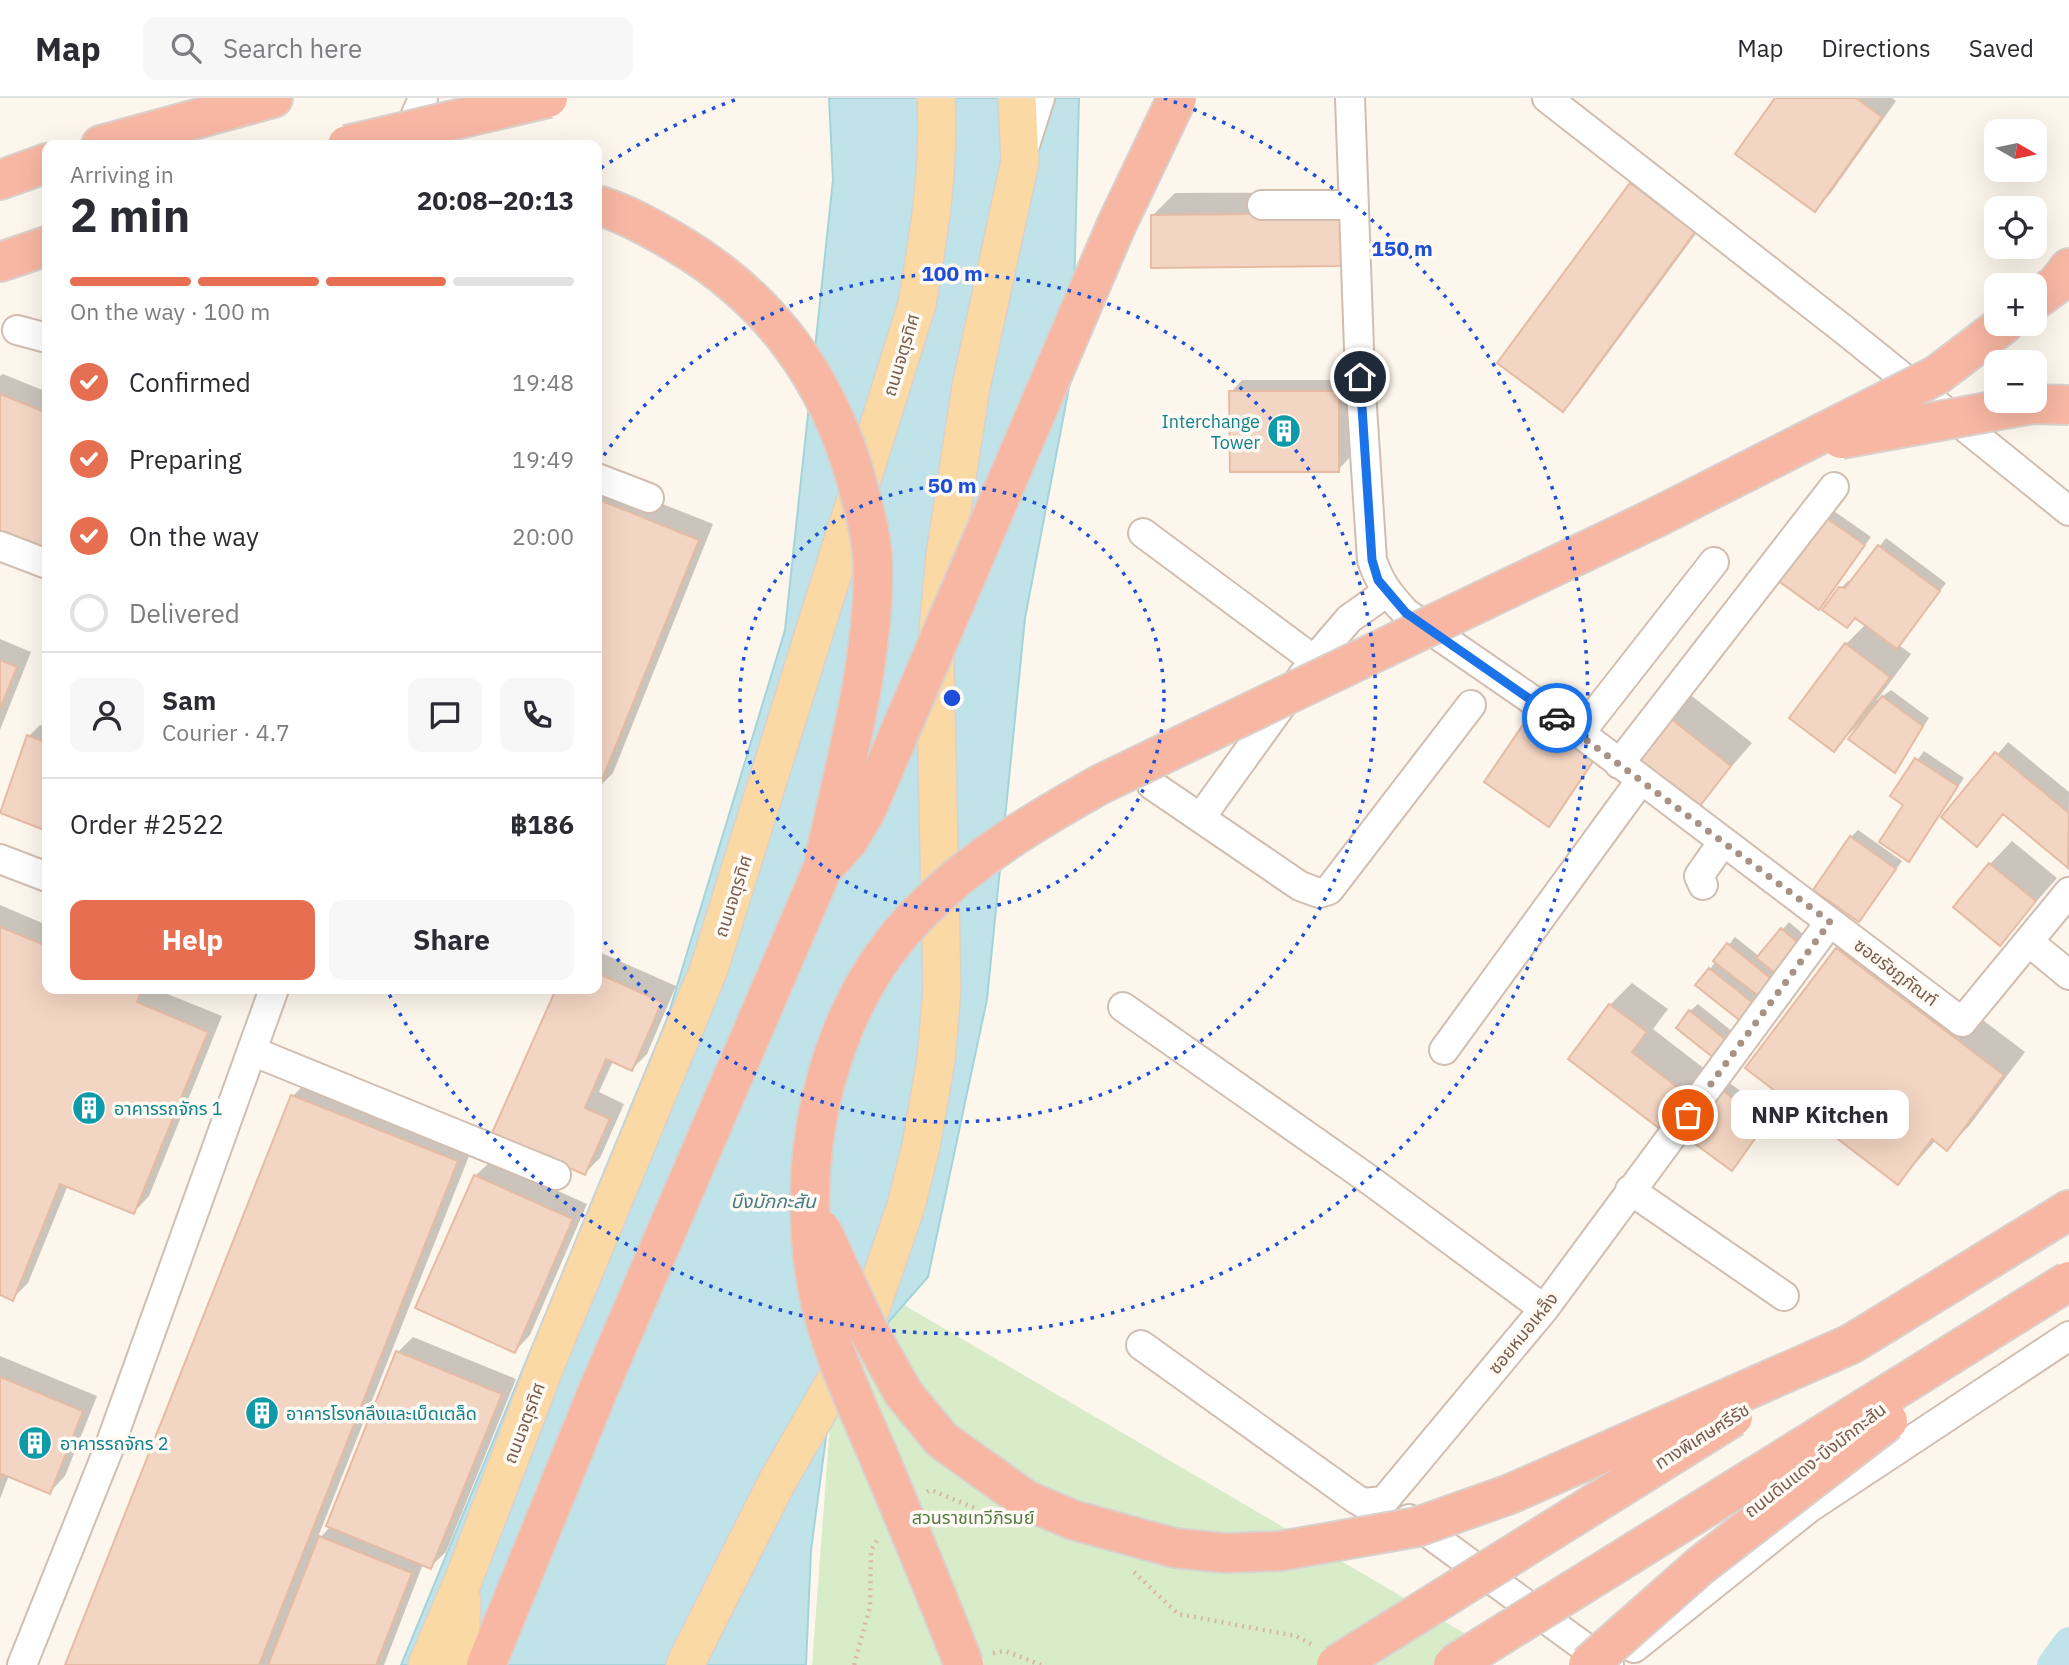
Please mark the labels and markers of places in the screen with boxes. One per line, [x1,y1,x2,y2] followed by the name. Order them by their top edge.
[1330,347,1390,407] pin
[1162,410,1260,454] place label: Interchange Tower
[1265,412,1303,450] building icon: Interchange Tower
[940,686,964,710] centre of rings
[1658,1085,1718,1145] pin
[70,1089,108,1127] building icon: อาคารรถจักร 1
[1730,1090,1908,1140] callout: NNP Kitchen
[114,1097,223,1120] place label: อาคารรถจักร 1
[243,1394,281,1432] building icon: อาคารโรงกลึงและเบ็ดเตล็ด
[286,1402,477,1425] place label: อาคารโรงกลึงและเบ็ดเตล็ด
[16,1424,54,1462] building icon: อาคารรถจักร 2
[60,1432,169,1455] place label: อาคารรถจักร 2

